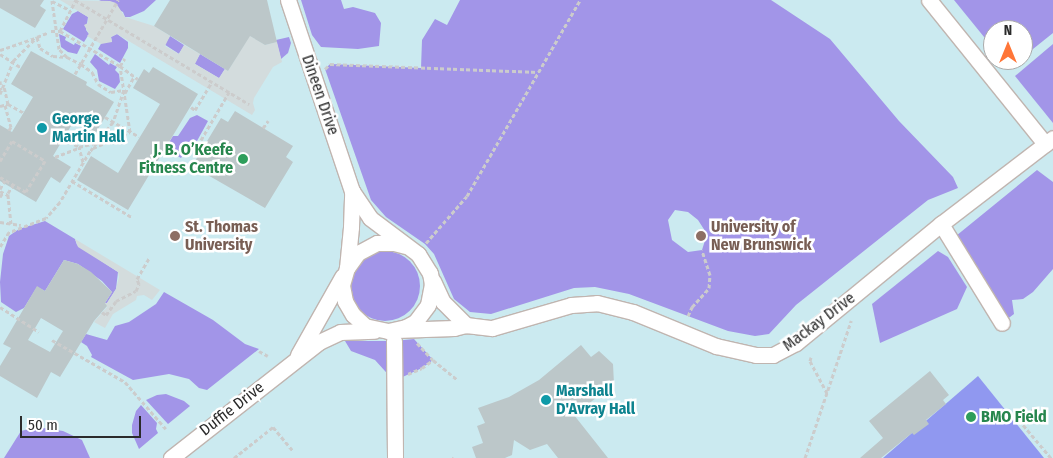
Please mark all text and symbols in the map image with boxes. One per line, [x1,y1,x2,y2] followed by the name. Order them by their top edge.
[983,20,1033,70] north arrow
[1004,22,1012,39] text: N
[297,52,343,138] street label: Dineen Drive
[52,109,125,147] place label: George Martin Hall
[36,122,48,134] marker: George Martin Hall
[139,140,233,178] place label: J. B. O’Keefe Fitness Centre
[237,153,249,165] marker: J. B. O’Keefe Fitness Centre
[185,217,258,255] place label: St. Thomas University
[711,217,812,255] place label: University of New Brunswick
[169,230,181,242] marker: St. Thomas University
[695,230,707,242] marker: University of New Brunswick
[779,289,859,355] street label: Mackay Drive
[196,378,268,440] street label: Duffie Drive
[556,381,635,419] place label: Marshall D'Avray Hall
[540,394,552,406] marker: Marshall D'Avray Hall
[22,406,144,438] scale bar
[981,407,1047,427] place label: BMO Field
[965,411,977,423] marker: BMO Field
[28,416,58,434] text: 50 m

